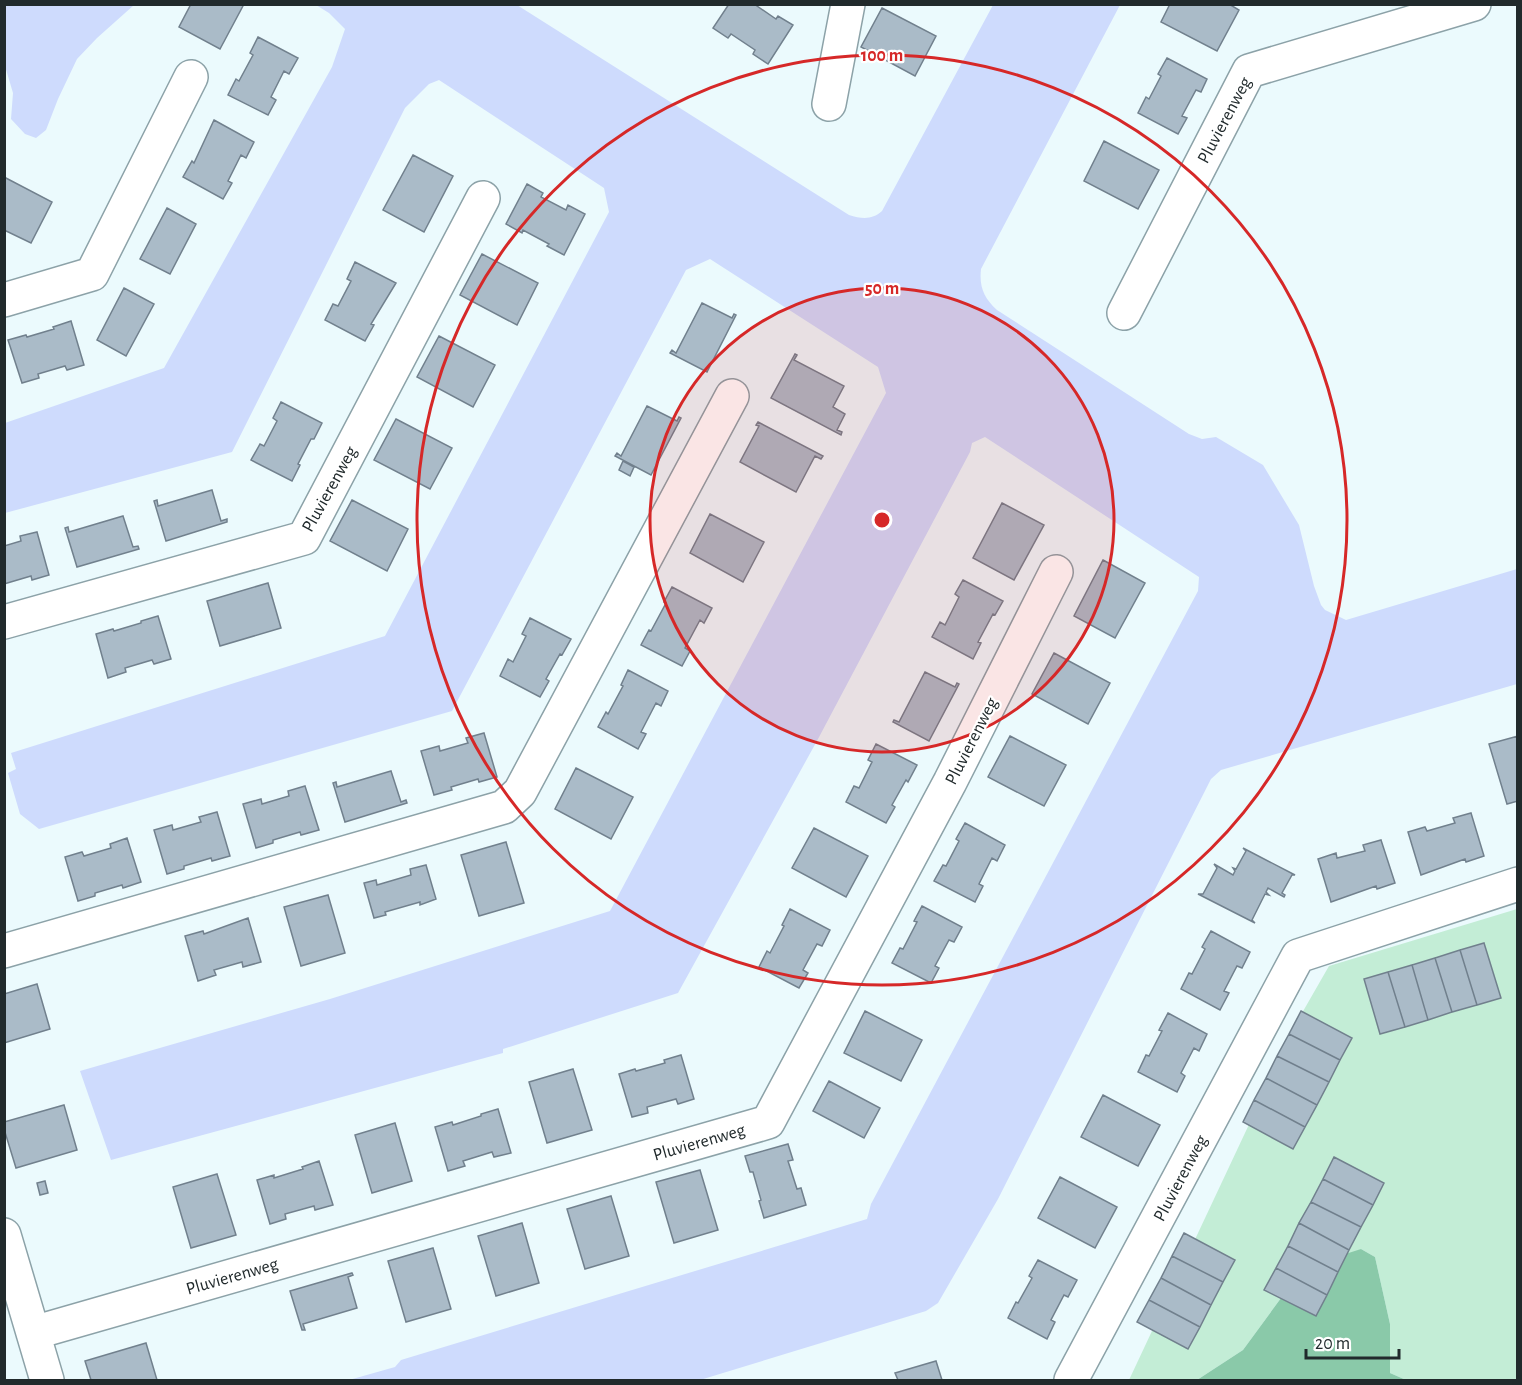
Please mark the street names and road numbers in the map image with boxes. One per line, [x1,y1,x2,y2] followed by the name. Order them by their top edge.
[1195,74,1255,167] street label: Pluvierenweg
[299,443,361,535] street label: Pluvierenweg
[942,695,1002,788] street label: Pluvierenweg
[651,1121,748,1165] street label: Pluvierenweg
[1151,1132,1211,1225] street label: Pluvierenweg
[184,1255,281,1299] street label: Pluvierenweg

